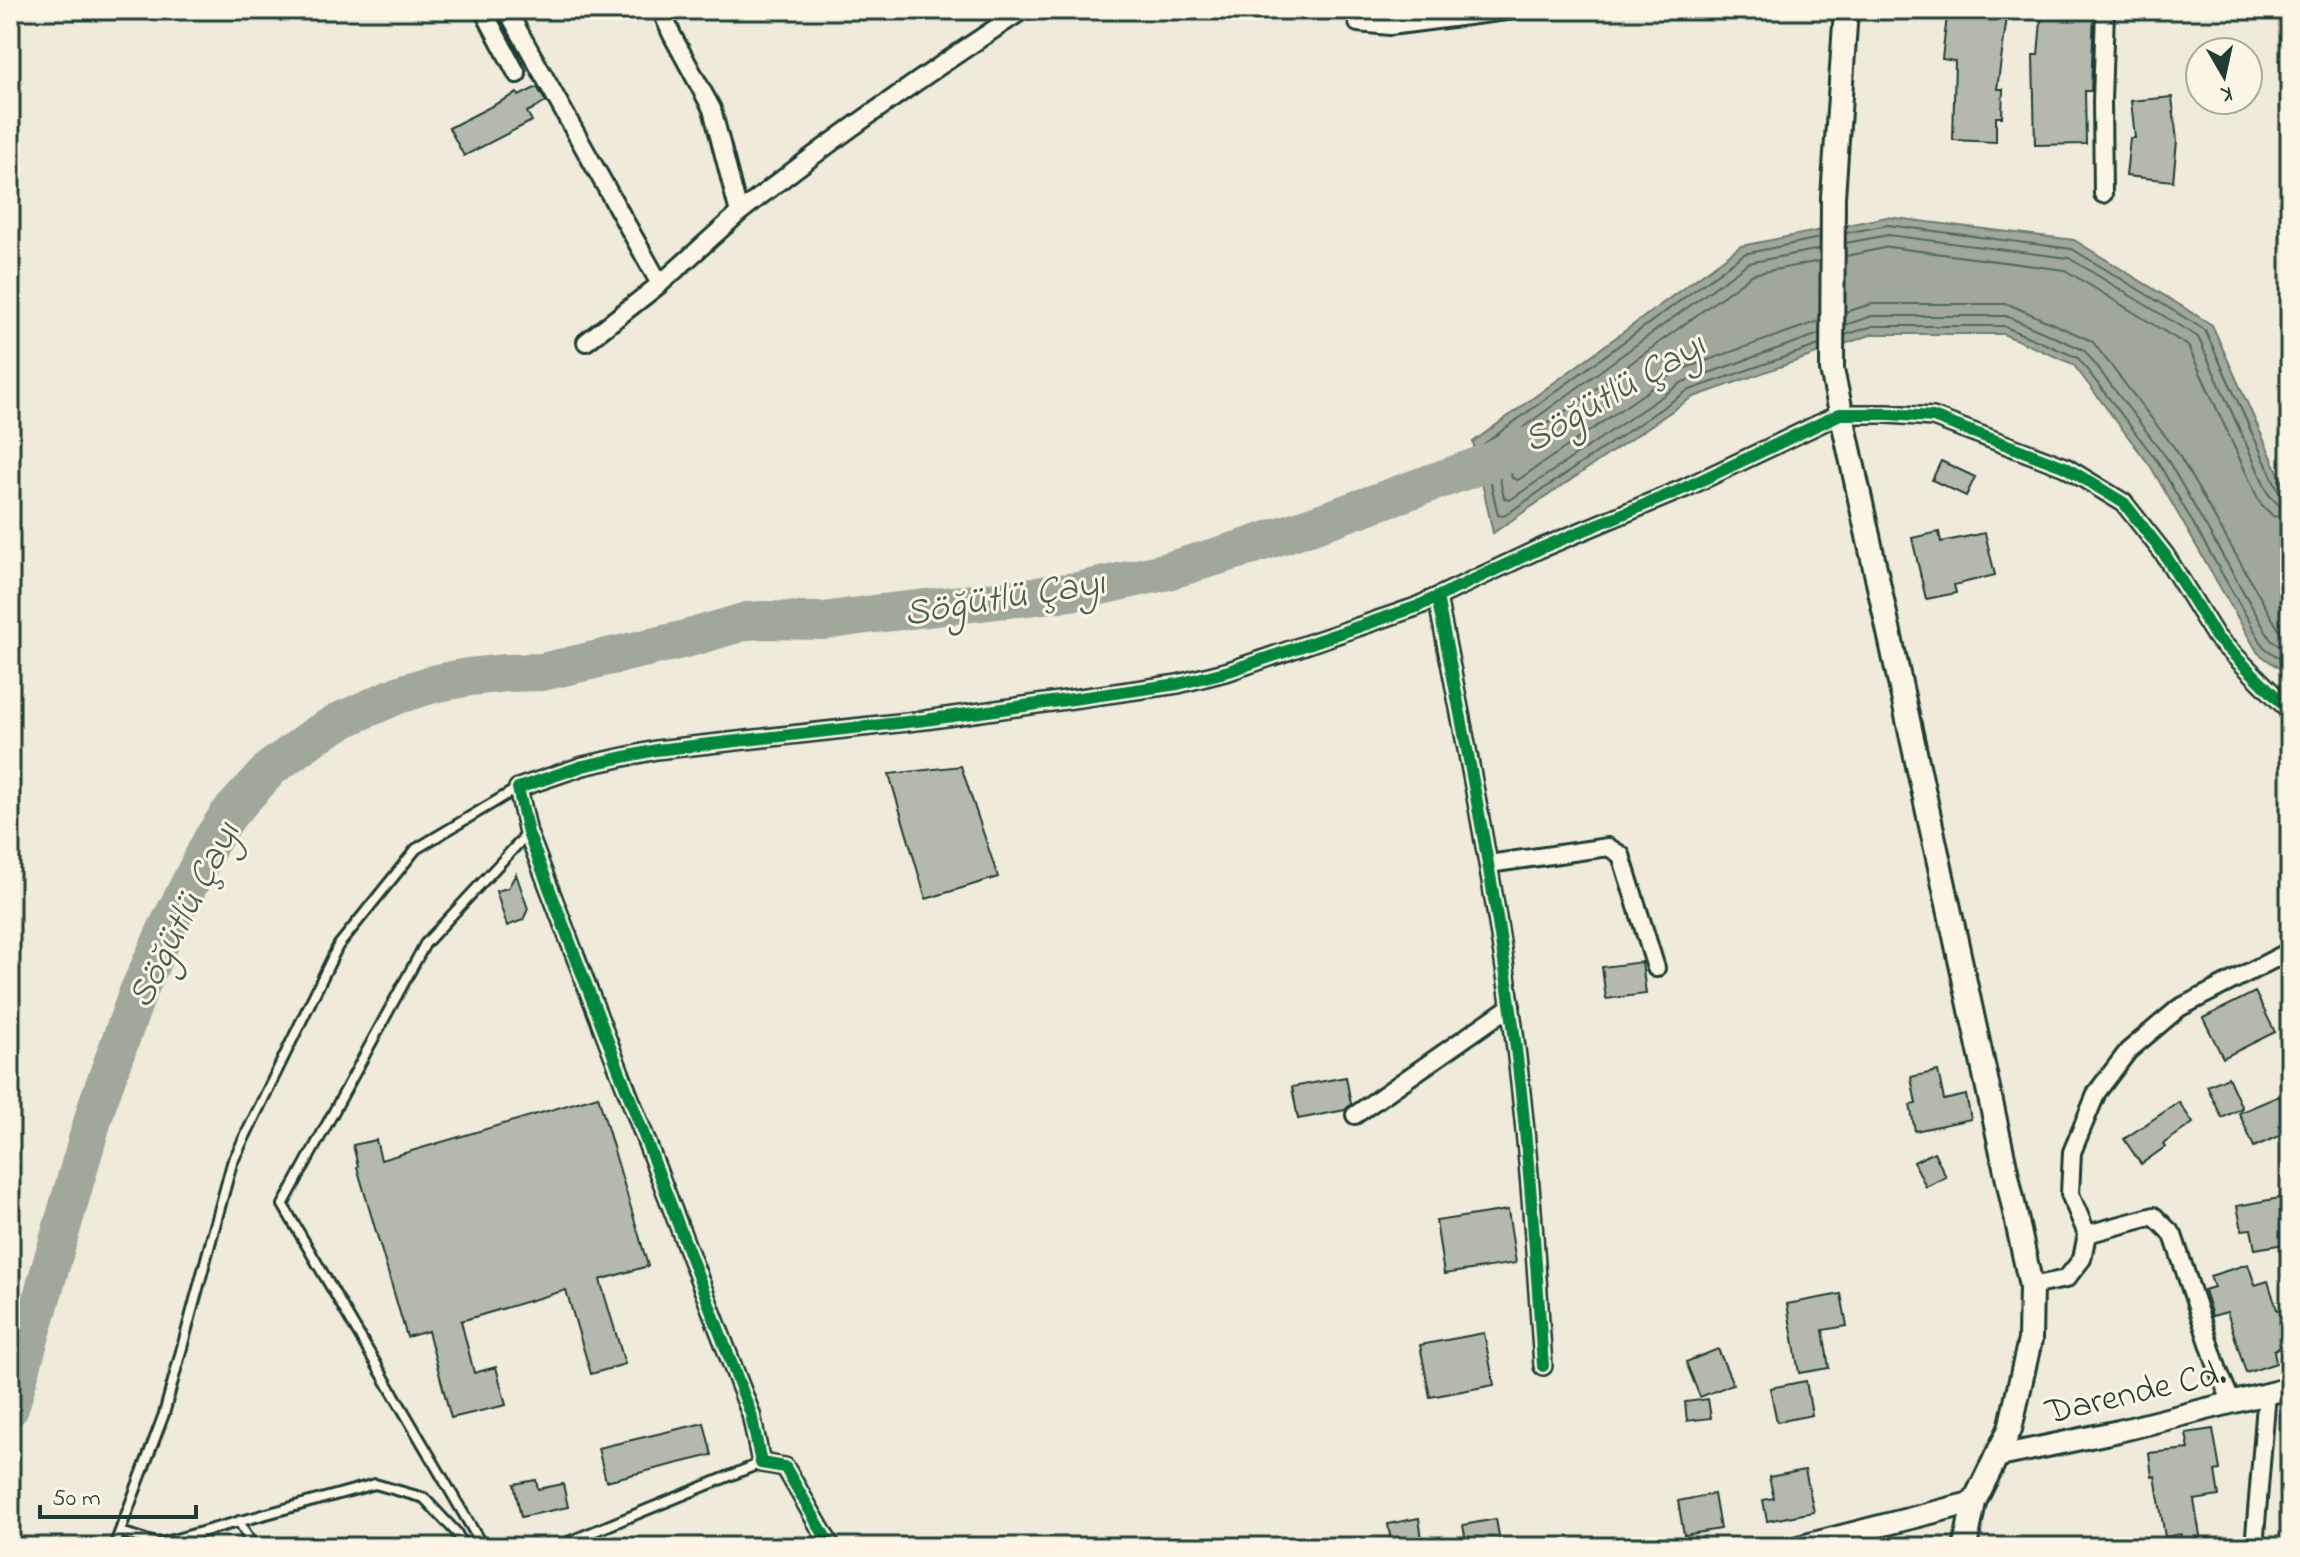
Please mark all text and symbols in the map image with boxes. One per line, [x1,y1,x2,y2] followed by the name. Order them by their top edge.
[2184,36,2264,116] north arrow
[2218,76,2234,110] text: K
[1513,319,1718,469] water label: Söğütlü Çayı
[900,556,1110,643] water label: Söğütlü Çayı
[115,812,257,1019] water label: Söğütlü Çayı
[2040,1348,2231,1441] street label: Darende Cd.
[40,1469,196,1519] scale bar
[52,1482,101,1517] text: 50 m

